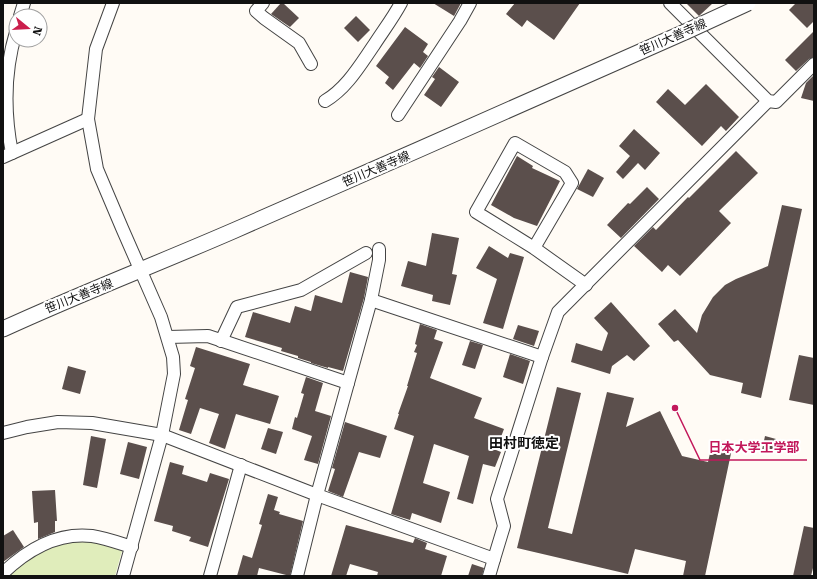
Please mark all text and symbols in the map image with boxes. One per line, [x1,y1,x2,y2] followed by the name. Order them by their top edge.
[8,8,48,48] north arrow
[637,16,709,58] street label: 笹川大善寺線
[29,25,45,37] text: N
[340,148,412,190] street label: 笹川大善寺線
[43,276,115,316] street label: 笹川大善寺線
[489,435,559,451] district label: 田村町徳定
[700,435,807,460] callout: 日本大学工学部
[708,440,800,455] text: 日本大学工学部

